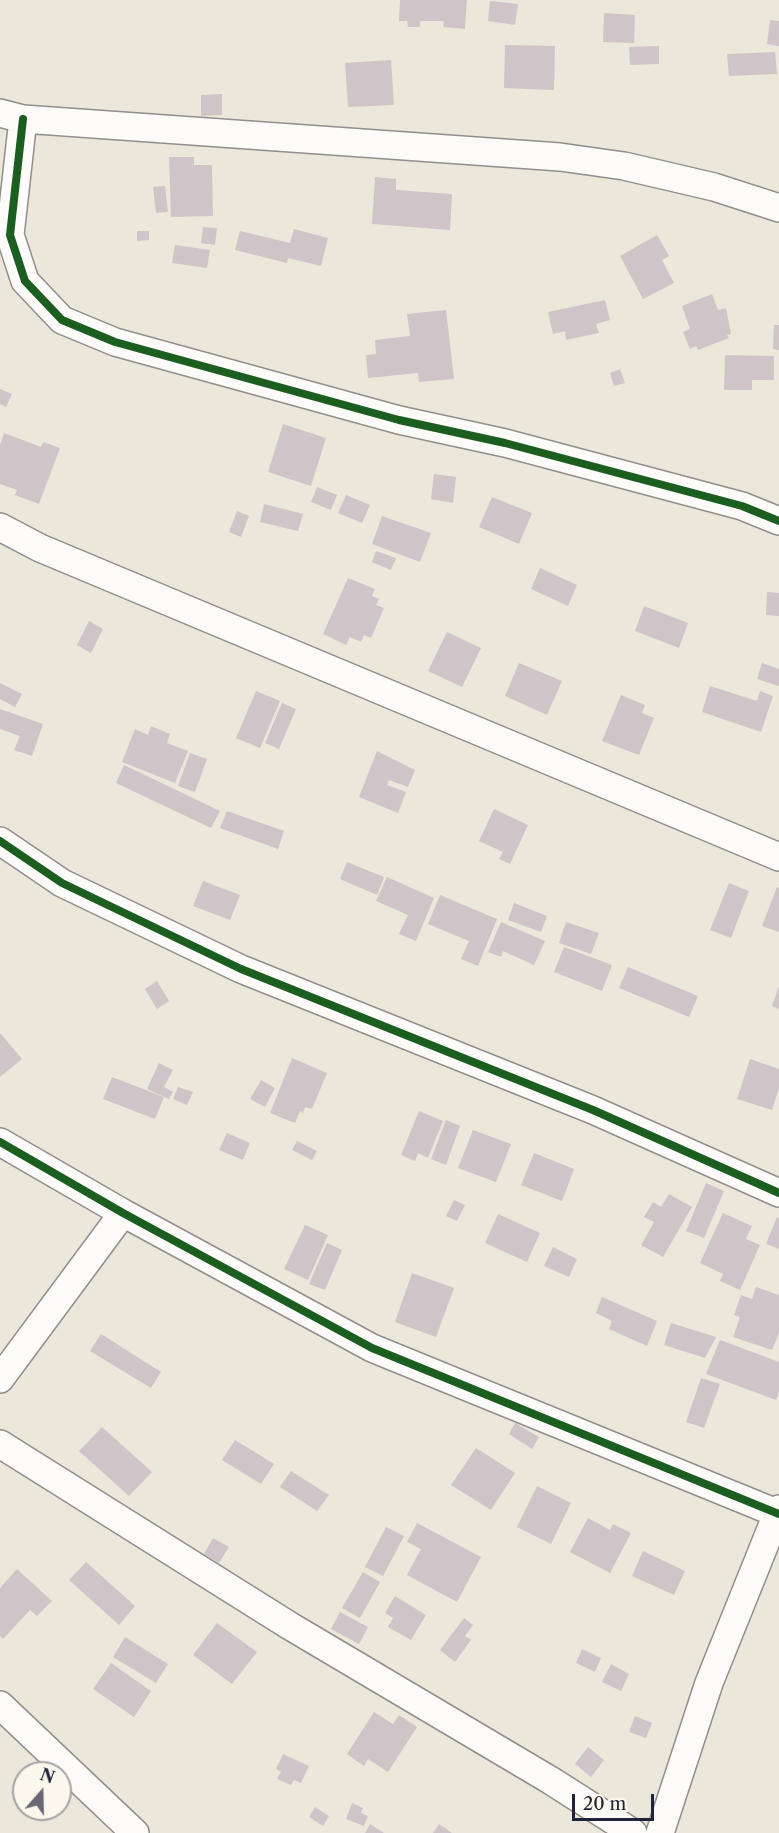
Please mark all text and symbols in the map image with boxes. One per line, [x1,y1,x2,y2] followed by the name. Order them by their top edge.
[12,1761,72,1821] north arrow
[38,1764,57,1788] text: N
[575,1782,658,1820] scale bar
[583,1793,626,1815] text: 20 m

